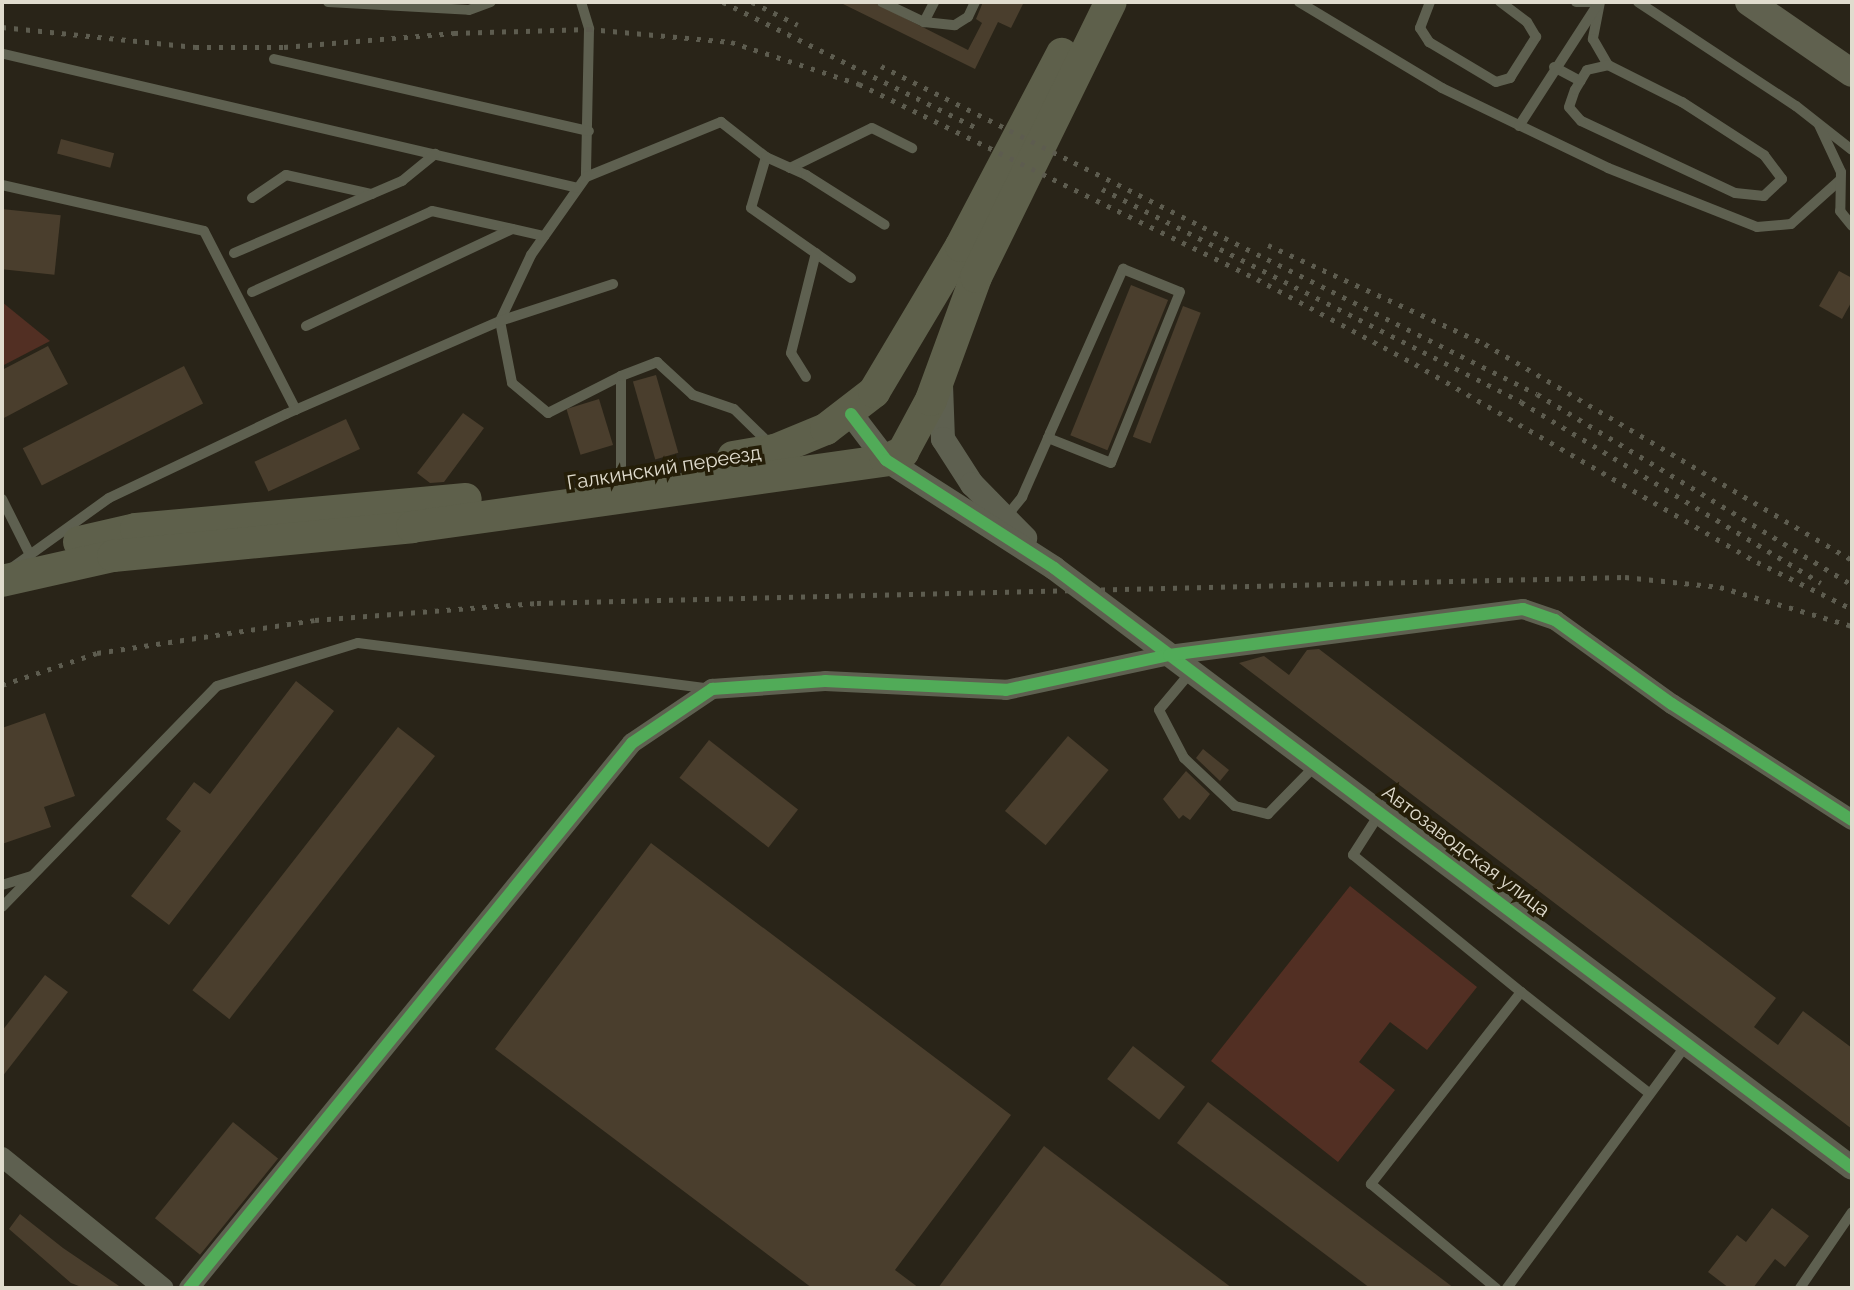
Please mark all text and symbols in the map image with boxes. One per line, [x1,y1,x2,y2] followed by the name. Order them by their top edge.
[565,441,763,495] street label: Галкинский переезд
[1377,780,1555,922] street label: Автозаводская улица

